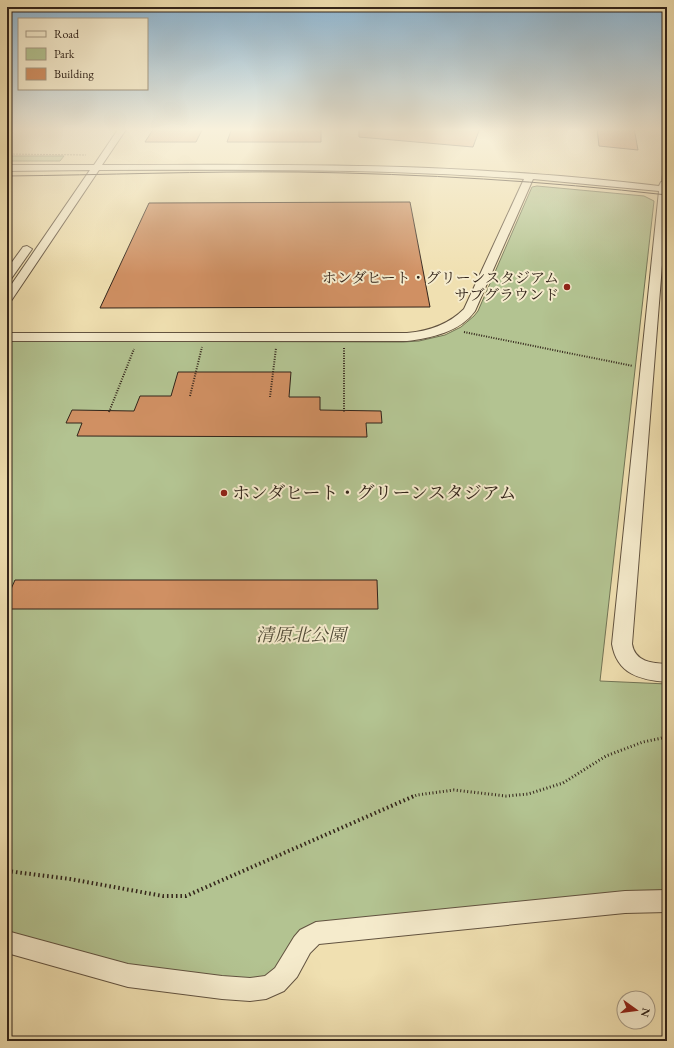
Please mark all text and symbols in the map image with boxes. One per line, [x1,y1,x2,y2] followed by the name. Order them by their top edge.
[18,18,148,90] legend
[54,26,80,42] text: Road
[54,46,75,62] text: Park
[54,66,95,82] text: Building
[322,268,559,304] place label: ホンダヒート・グリーンスタジアム サブグラウンド
[562,282,572,292] marker: ホンダヒート・グリーンスタジアム サブグラウンド
[232,481,516,504] place label: ホンダヒート・グリーンスタジアム
[219,488,229,498] marker: ホンダヒート・グリーンスタジアム
[256,623,349,646] park label: 清原北公園
[616,990,656,1030] north arrow
[638,1006,654,1019] text: N

